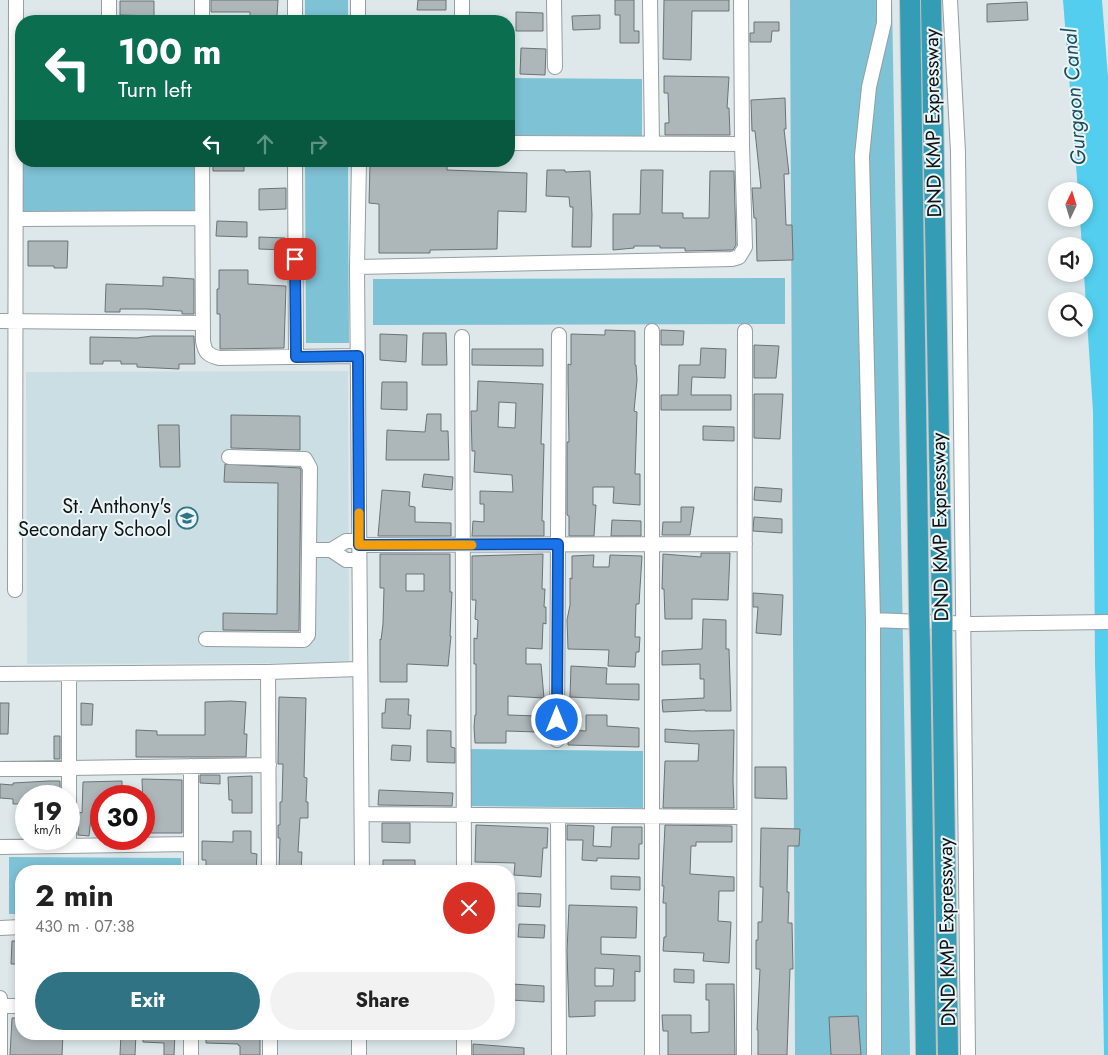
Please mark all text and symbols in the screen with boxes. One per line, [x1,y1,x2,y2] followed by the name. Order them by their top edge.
[1054,26,1094,166] water label: Gurgaon Canal
[118,27,221,77] text: 100 m
[917,28,949,218] street label: DND KMP Expressway
[35,35,100,100] icon: left
[118,73,192,105] text: Turn left
[198,130,226,158] icon: left
[251,130,279,158] icon: ahead
[304,130,332,158] icon: right
[1048,182,1092,228] north arrow
[1048,182,1093,337] map controls
[1048,237,1093,282] button: sound
[274,238,316,280] pin
[281,245,309,273] icon: arrive
[1048,292,1093,337] button: search
[924,432,956,622] street label: DND KMP Expressway
[18,492,171,544] place label: St. Anthony's Secondary School
[175,506,199,530] school or university icon: St. Anthony's Secondary School
[530,693,582,745] position arrow
[90,785,155,850] speed limit sign: 30
[33,793,62,829] text: 19
[34,821,61,839] text: km/h
[931,837,963,1027] street label: DND KMP Expressway
[35,874,114,917] text: 2 min
[443,882,495,934] button: close
[35,915,135,938] text: 430 m · 07:38
[35,972,260,1030] button: Exit
[270,972,495,1030] button: Share

